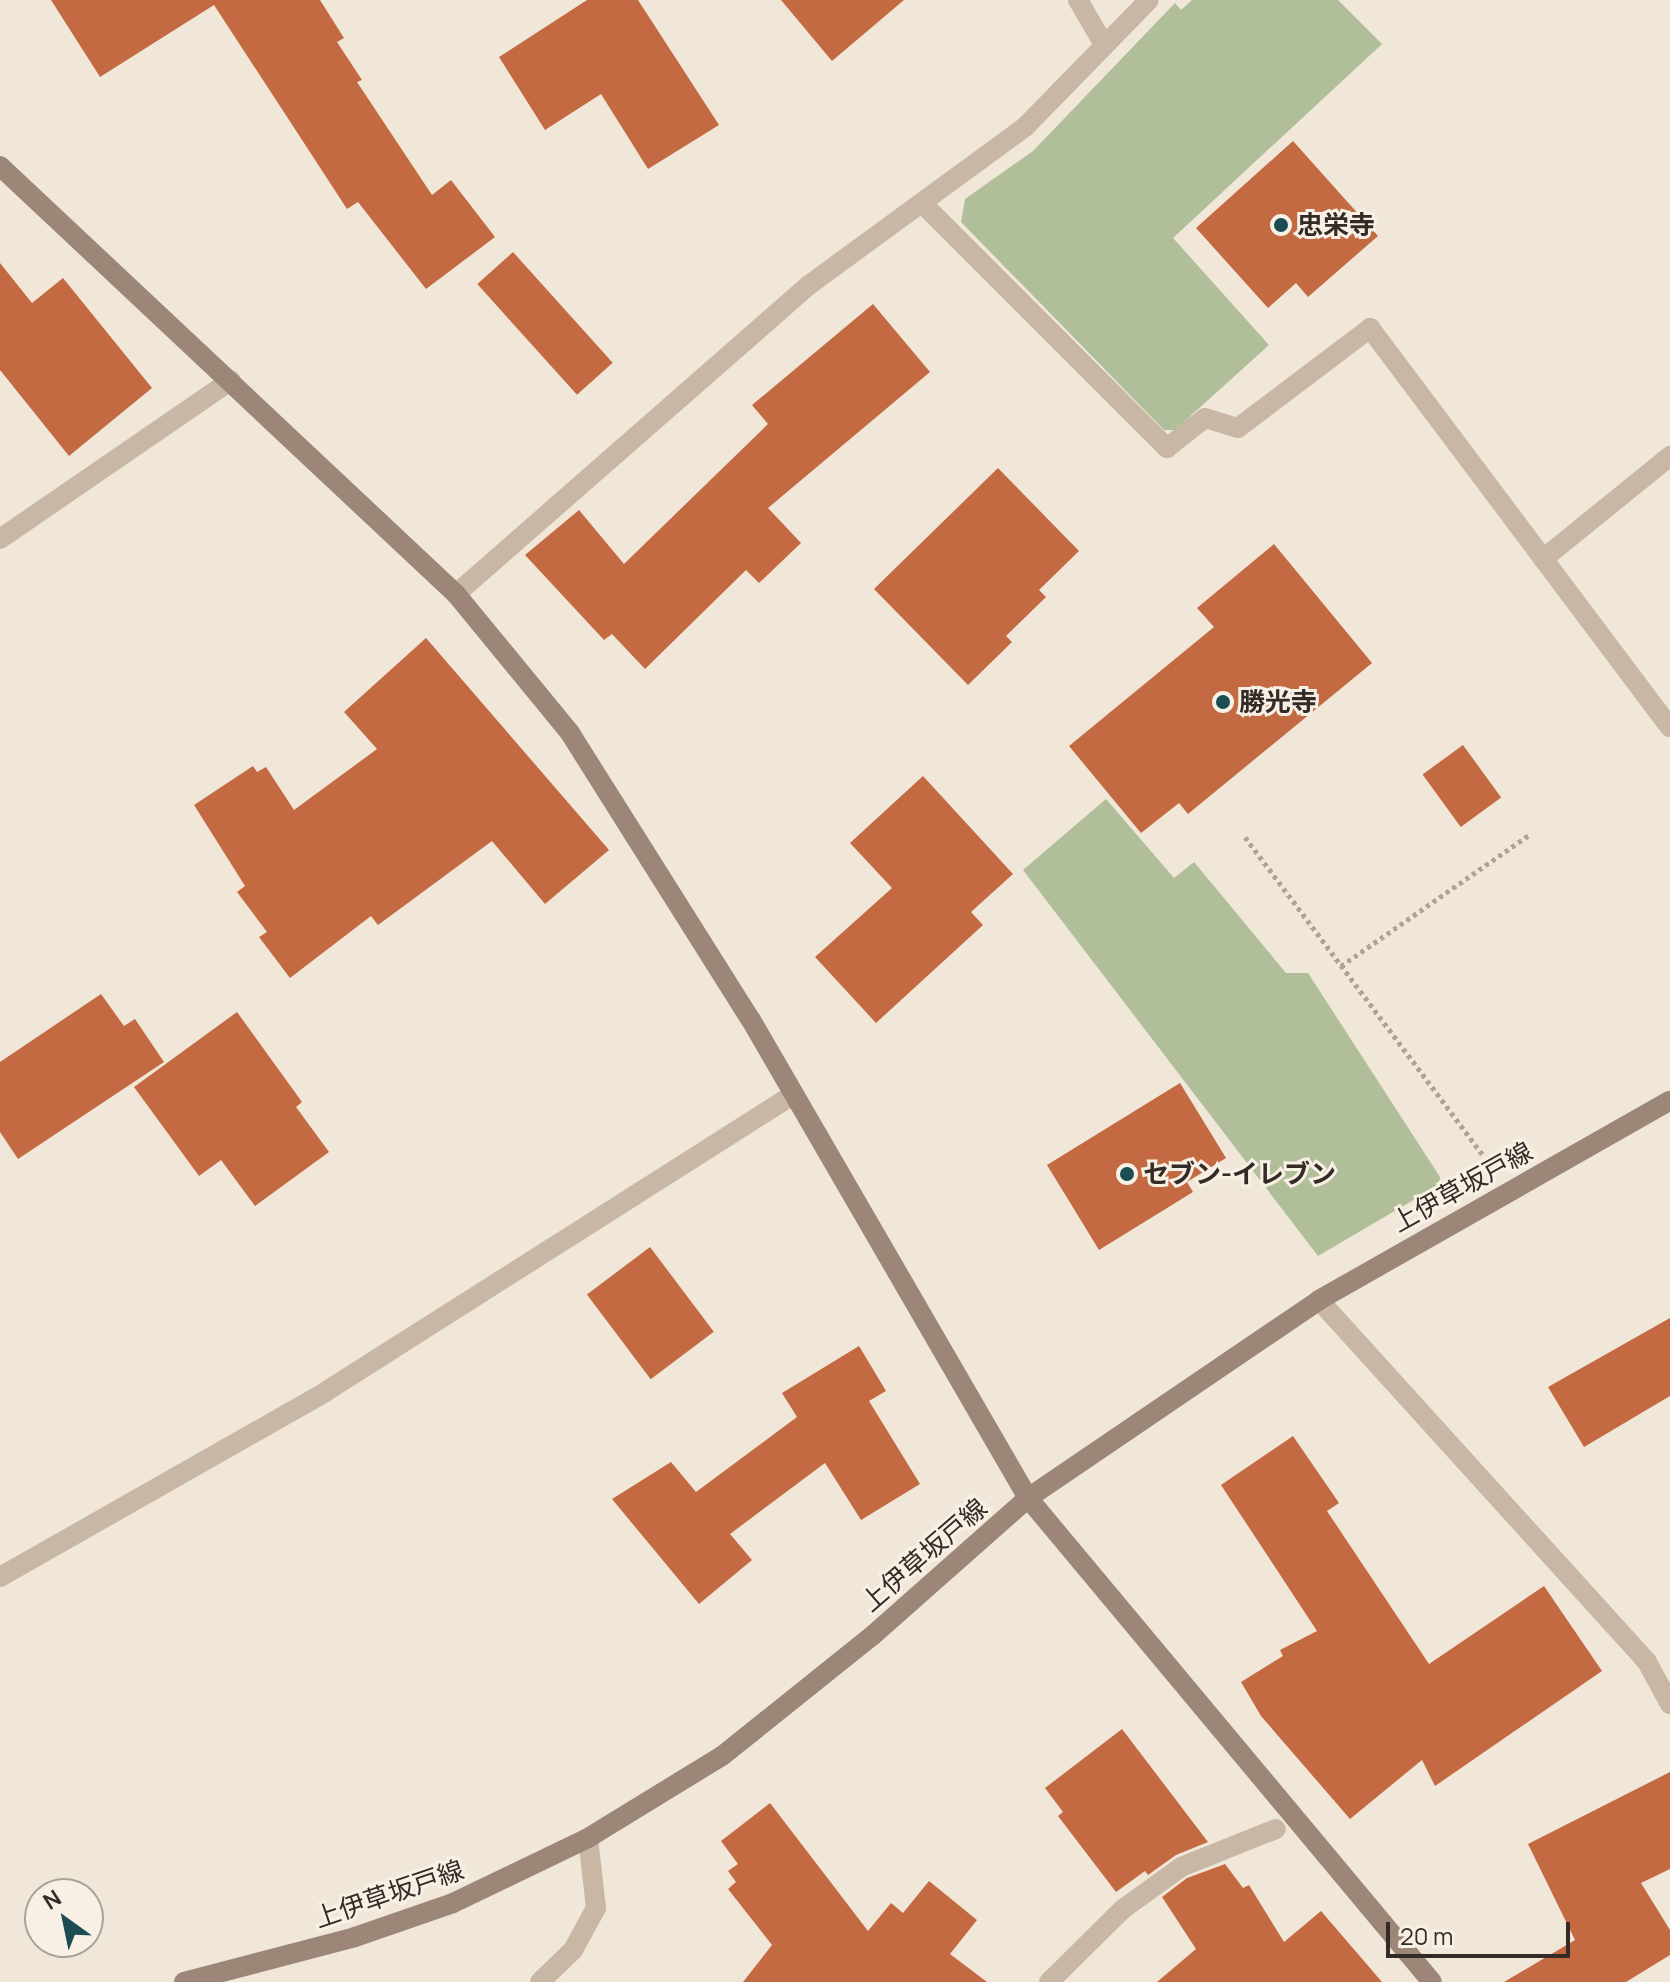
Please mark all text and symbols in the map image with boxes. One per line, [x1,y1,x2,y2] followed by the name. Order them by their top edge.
[1297,209,1375,241] place label: 忠栄寺
[1272,216,1290,234] marker: 忠栄寺
[1239,686,1317,718] place label: 勝光寺
[1214,693,1232,711] marker: 勝光寺
[1386,1136,1538,1238] street label: 上伊草坂戸線
[1143,1158,1336,1190] place label: セブン-イレブン
[1118,1165,1136,1183] marker: セブン-イレブン
[855,1492,993,1618] street label: 上伊草坂戸線
[310,1854,468,1934] street label: 上伊草坂戸線
[24,1878,104,1958] north arrow
[37,1883,67,1916] text: N
[1390,1906,1574,1956] scale bar
[1400,1919,1453,1952] text: 20 m

